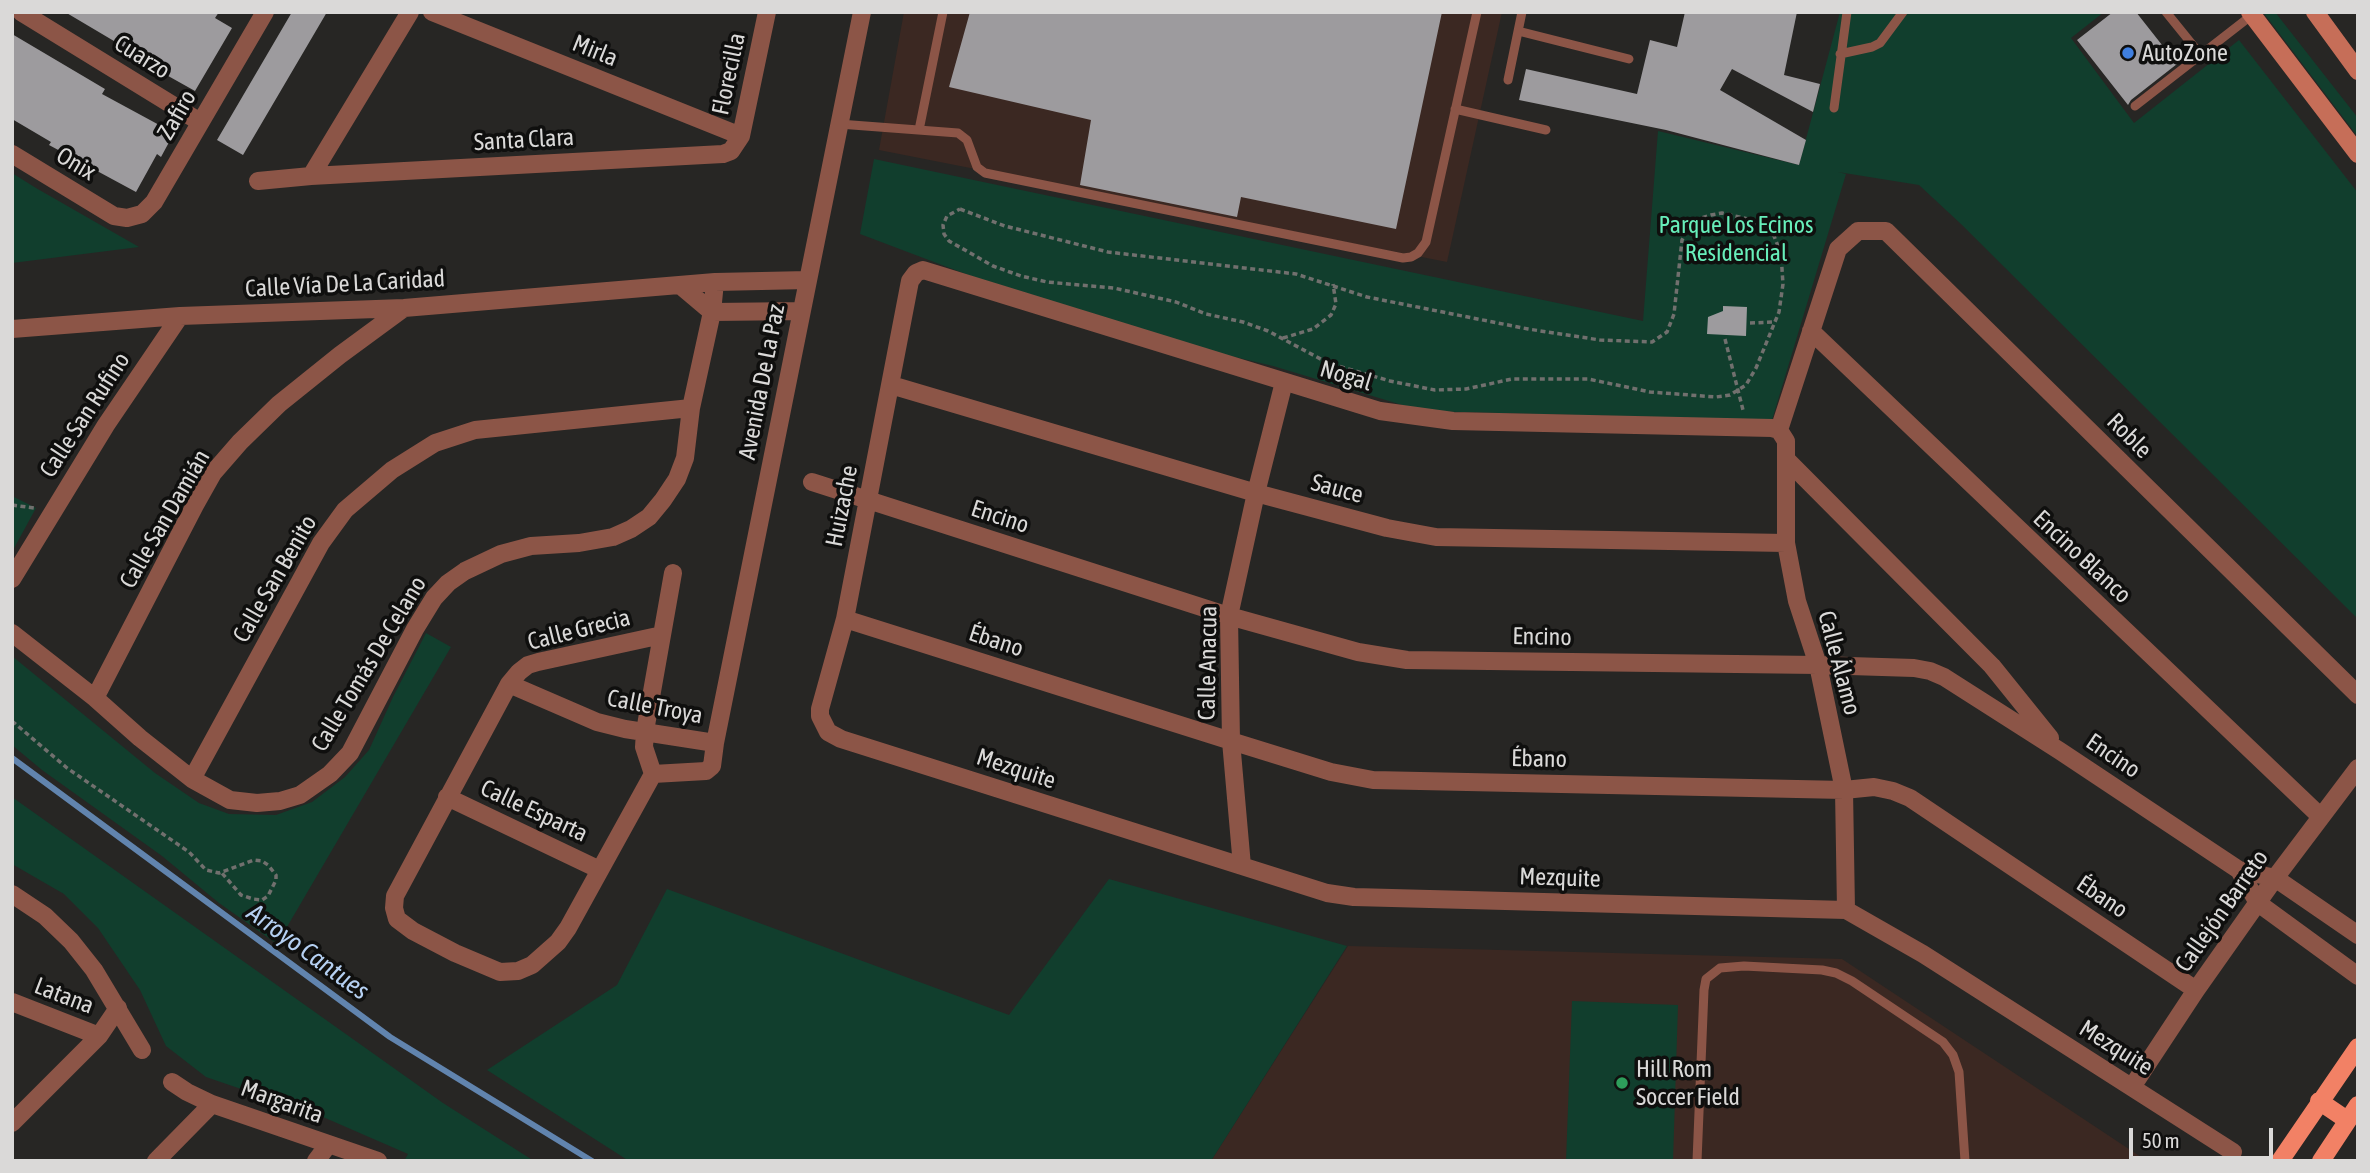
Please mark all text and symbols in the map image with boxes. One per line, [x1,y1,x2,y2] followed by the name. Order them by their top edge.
[109,29,175,85] street label: Cuarzo
[568,29,622,73] street label: Mirla
[706,30,752,118] street label: Florecilla
[2142,39,2228,67] place label: AutoZone
[2120,45,2136,61] marker: AutoZone
[151,85,203,145] street label: Zafiro
[473,123,575,157] street label: Santa Clara
[51,141,101,187] street label: Onix
[1658,211,1814,267] park label: Parque Los Ecinos Residencial
[244,264,446,304] street label: Calle Vía De La Caridad
[733,302,791,462] street label: Avenida De La Paz
[34,347,136,483] street label: Calle San Rufino
[1317,355,1375,397] street label: Nogal
[2101,408,2157,464] street label: Roble
[114,445,216,593] street label: Calle San Damián
[820,463,864,549] street label: Huizache
[1308,468,1366,510] street label: Sauce
[967,494,1033,540] street label: Encino
[2027,504,2137,610] street label: Encino Blanco
[227,510,323,648] street label: Calle San Benito
[305,571,433,757] street label: Calle Tomás De Celano
[525,603,633,657] street label: Calle Grecia
[1193,605,1223,721] street label: Calle Anacua
[1811,608,1867,718] street label: Calle Álamo
[965,619,1027,663] street label: Ébano
[1512,622,1572,652] street label: Encino
[605,684,705,730] street label: Calle Troya
[2080,728,2146,784] street label: Encino
[973,743,1059,795] street label: Mezquite
[1511,744,1567,774] street label: Ébano
[476,774,592,848] street label: Calle Esparta
[2169,844,2275,978] street label: Callejón Barreto
[1519,862,1601,894] street label: Mezquite
[2071,869,2133,925] street label: Ébano
[241,897,375,1007] water label: Arroyo Cantues
[30,972,98,1020] street label: Latana
[2074,1014,2158,1082] street label: Mezquite
[1636,1055,1740,1111] place label: Hill Rom Soccer Field
[237,1074,327,1130] street label: Margarita
[1614,1075,1630,1091] marker: Hill Rom Soccer Field
[2132,1114,2276,1158] scale bar
[2142,1128,2180,1152] text: 50 m

